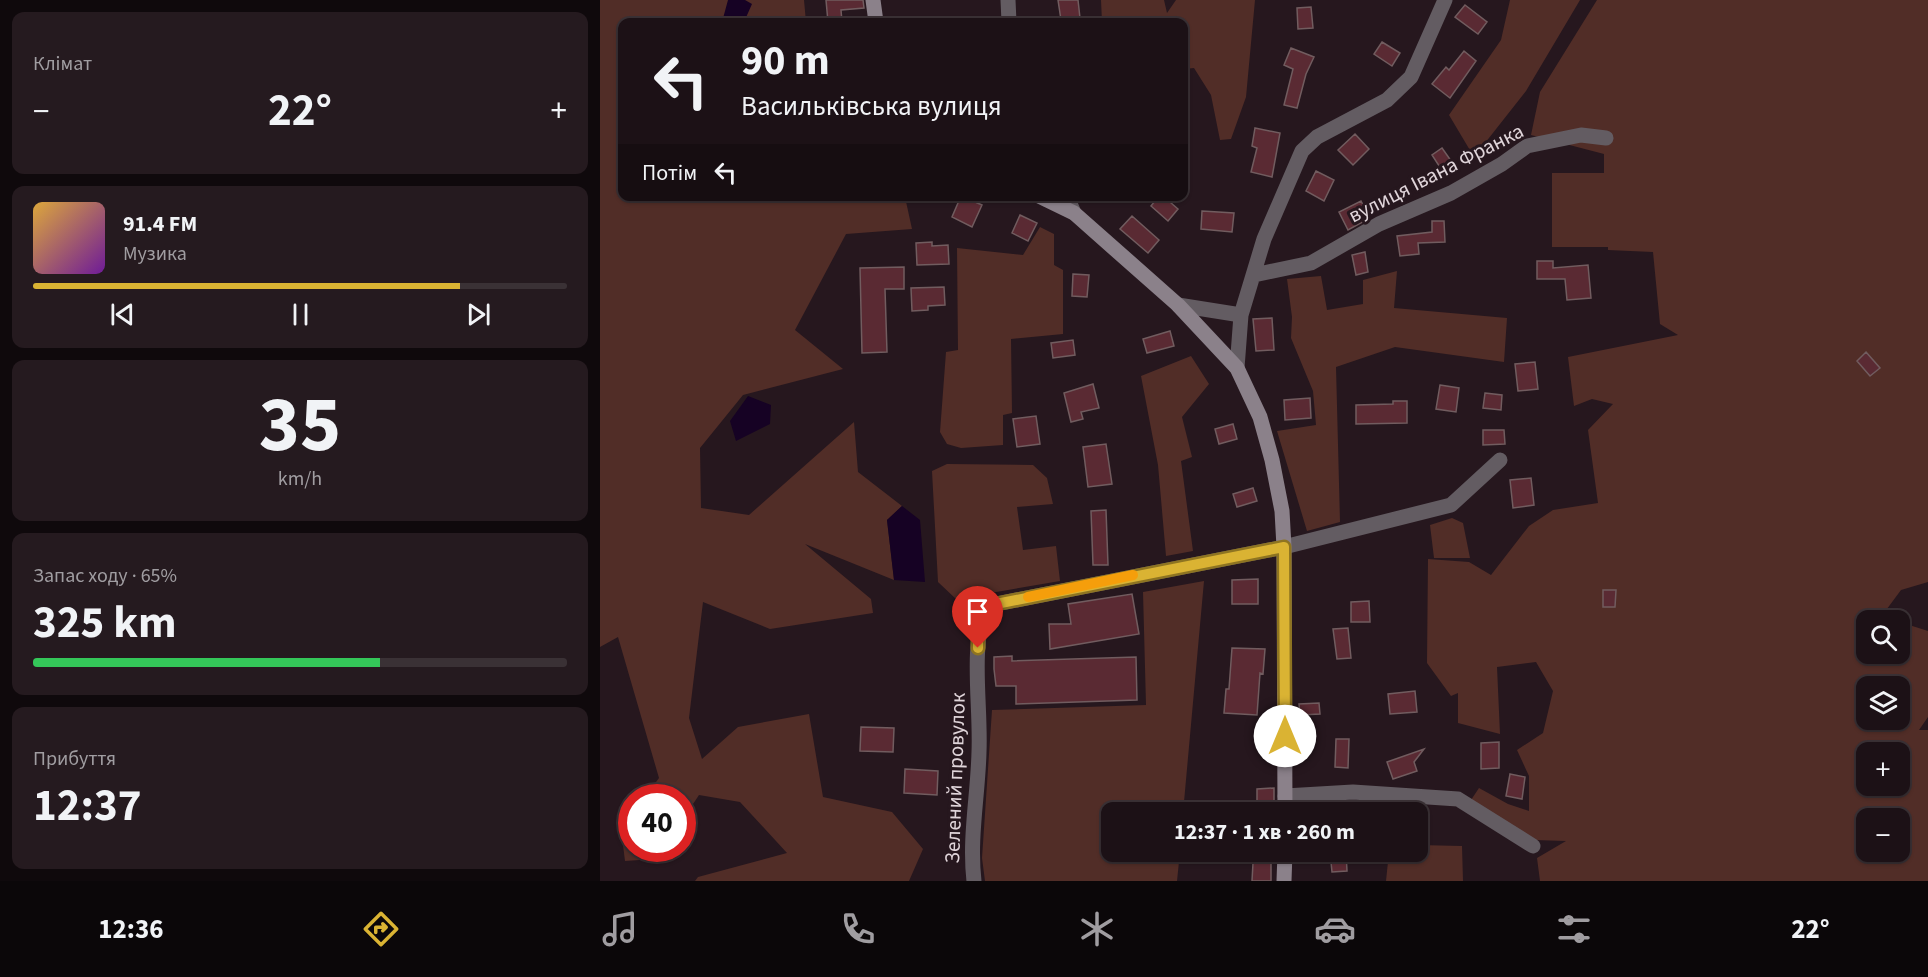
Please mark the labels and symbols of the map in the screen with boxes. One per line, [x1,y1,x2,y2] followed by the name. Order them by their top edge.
[1343,116,1529,230] street label: вулиця Івана Франка
[952,586,1003,648] pin
[937,691,973,864] street label: Зелений провулок
[1253,704,1317,768] position arrow
[618,784,696,862] speed limit sign: 40

